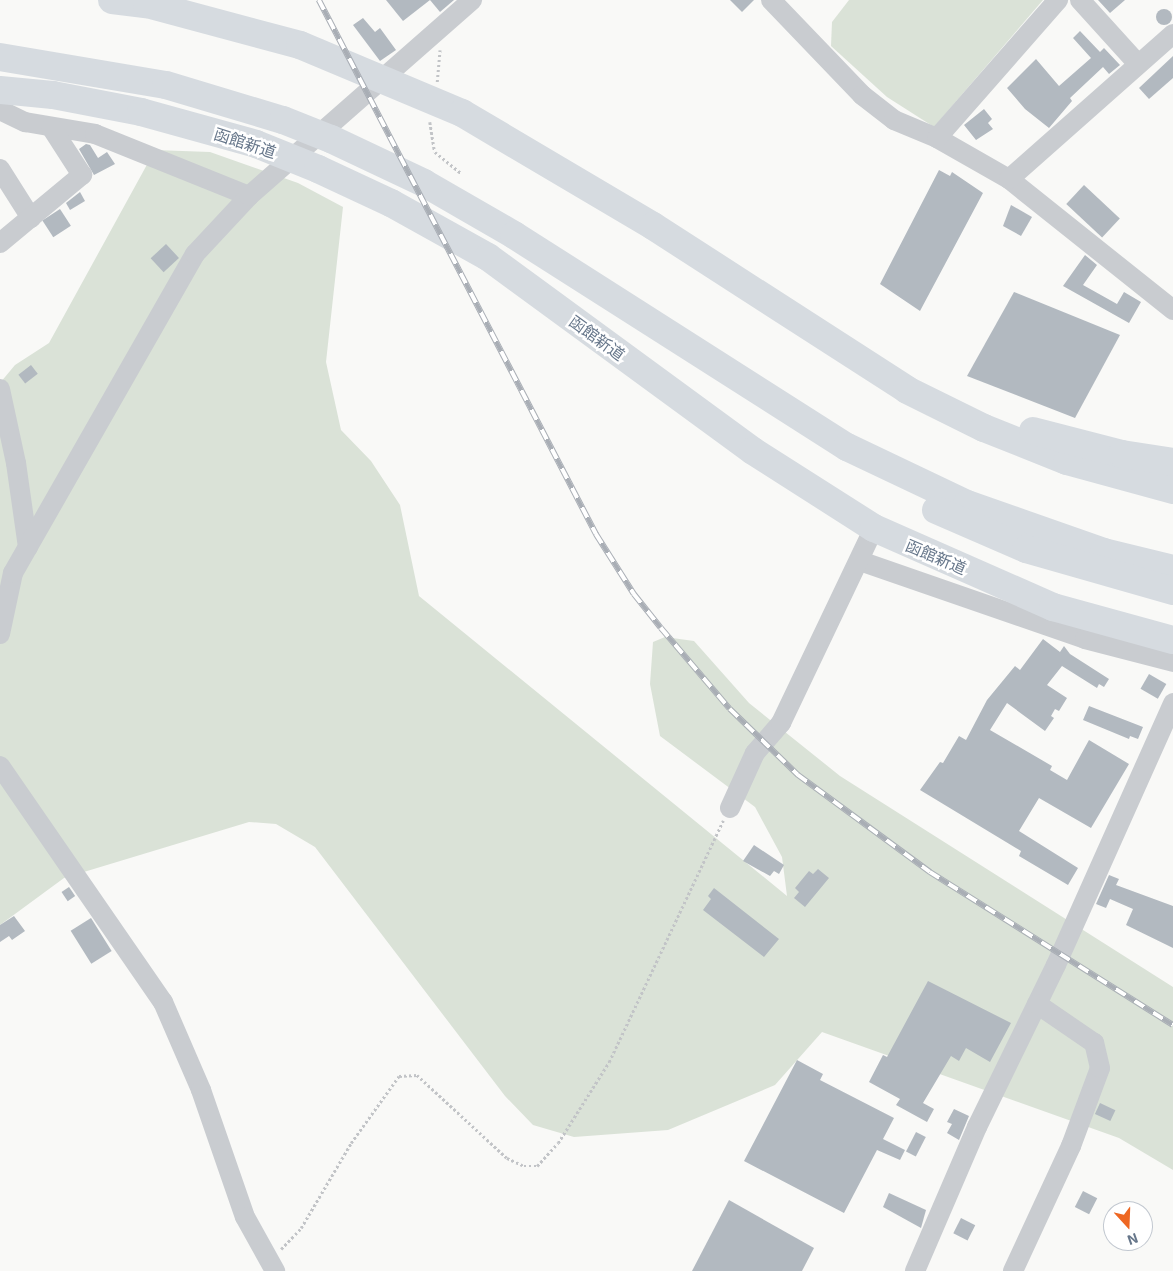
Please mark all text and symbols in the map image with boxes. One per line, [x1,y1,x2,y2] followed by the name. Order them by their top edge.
[212,124,278,162] street label: 函館新道
[565,311,629,365] street label: 函館新道
[903,536,969,578] street label: 函館新道
[1103,1201,1153,1251] north arrow
[1125,1230,1141,1249] text: N

